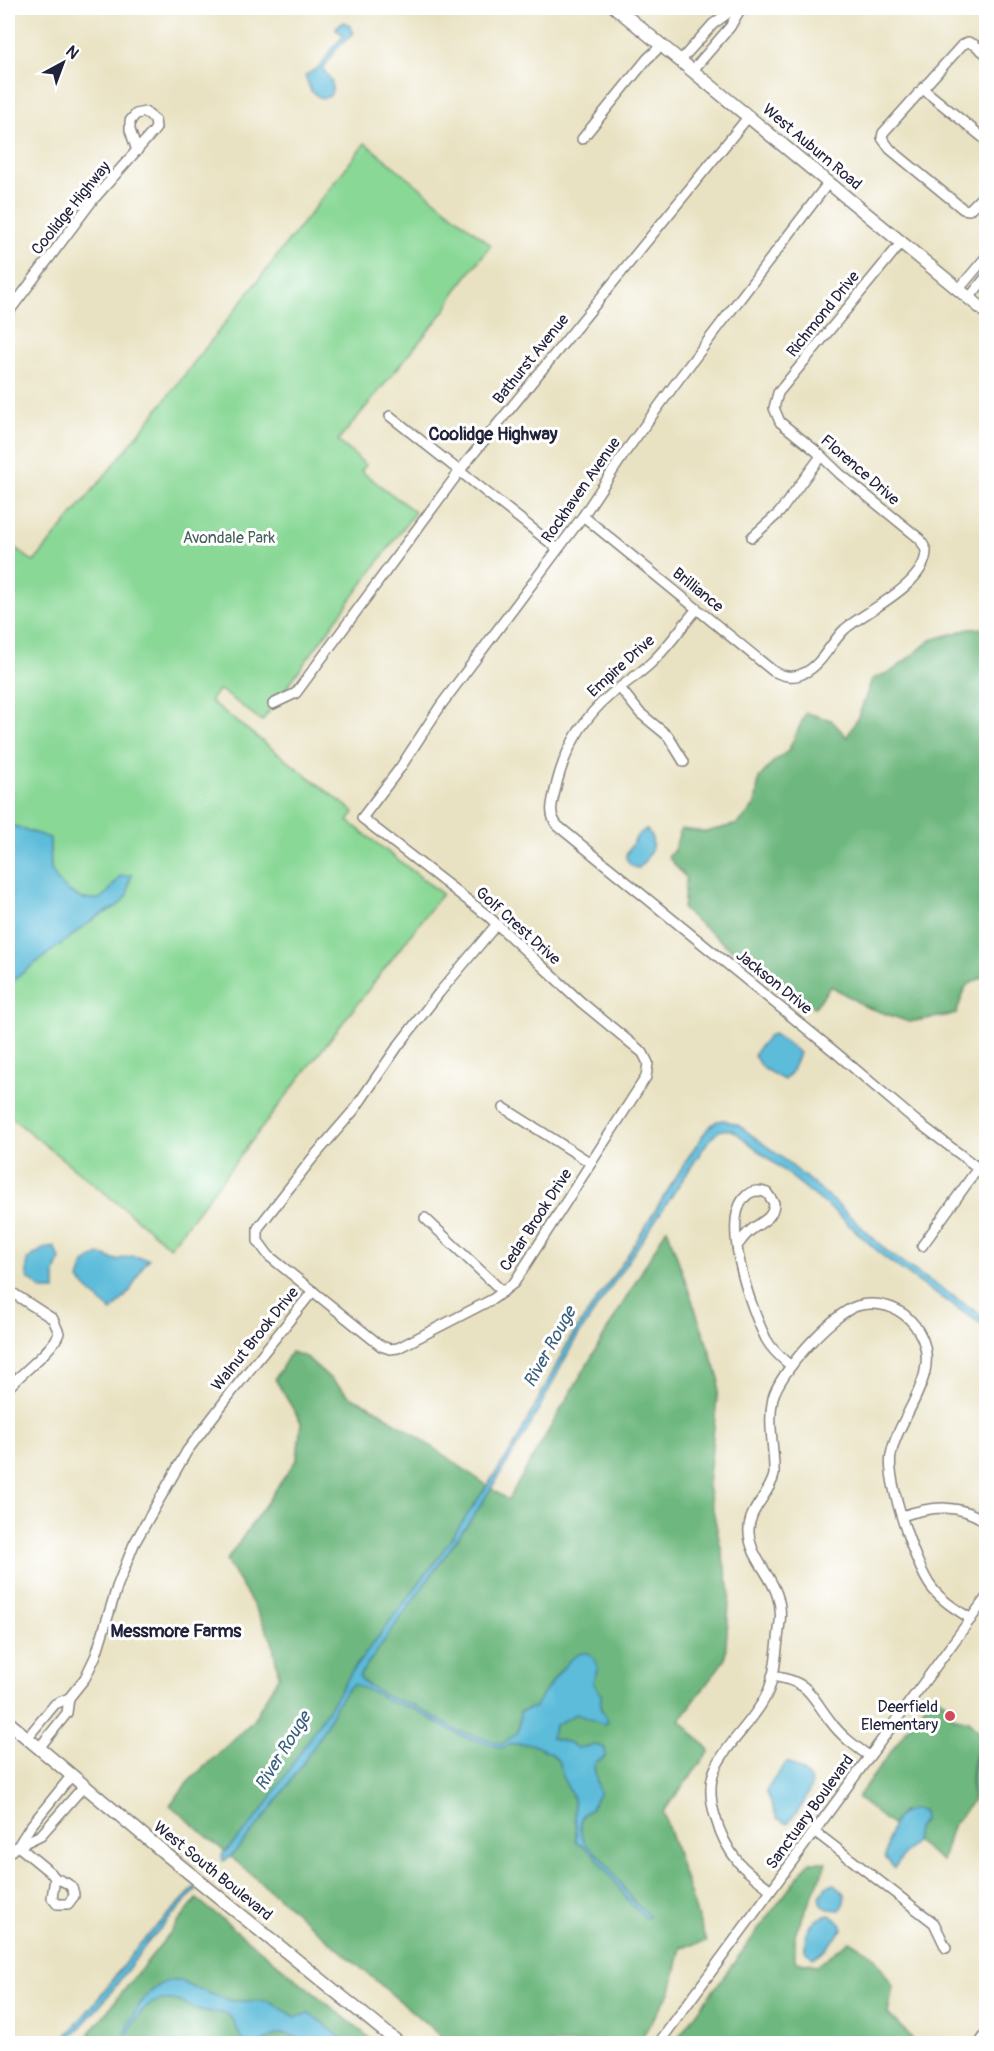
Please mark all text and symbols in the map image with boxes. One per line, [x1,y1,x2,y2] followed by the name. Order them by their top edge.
[33,33,93,93] north arrow
[62,41,83,64] text: N
[758,100,866,194] street label: West Auburn Road
[27,157,115,259] street label: Coolidge Highway
[782,267,864,361] street label: Richmond Drive
[489,310,573,408] street label: Bathurst Avenue
[429,423,558,446] district label: Coolidge Highway
[817,430,904,510] street label: Florence Drive
[537,433,625,547] street label: Rockhaven Avenue
[183,528,276,548] park label: Avondale Park
[668,563,728,617] street label: Brilliance
[583,630,659,701] street label: Empire Drive
[471,883,565,969] street label: Golf Crest Drive
[732,945,816,1019] street label: Jackson Drive
[495,1165,577,1275] street label: Cedar Brook Drive
[207,1283,303,1395] street label: Walnut Brook Drive
[518,1301,583,1391] water label: River Rouge
[111,1620,242,1643] district label: Messmore Farms
[861,1697,938,1735] place label: Deerfield Elementary
[250,1706,317,1795] water label: River Rouge
[943,1709,957,1723] marker: Deerfield Elementary
[762,1751,858,1873] street label: Sanctuary Boulevard
[149,1817,277,1925] street label: West South Boulevard

